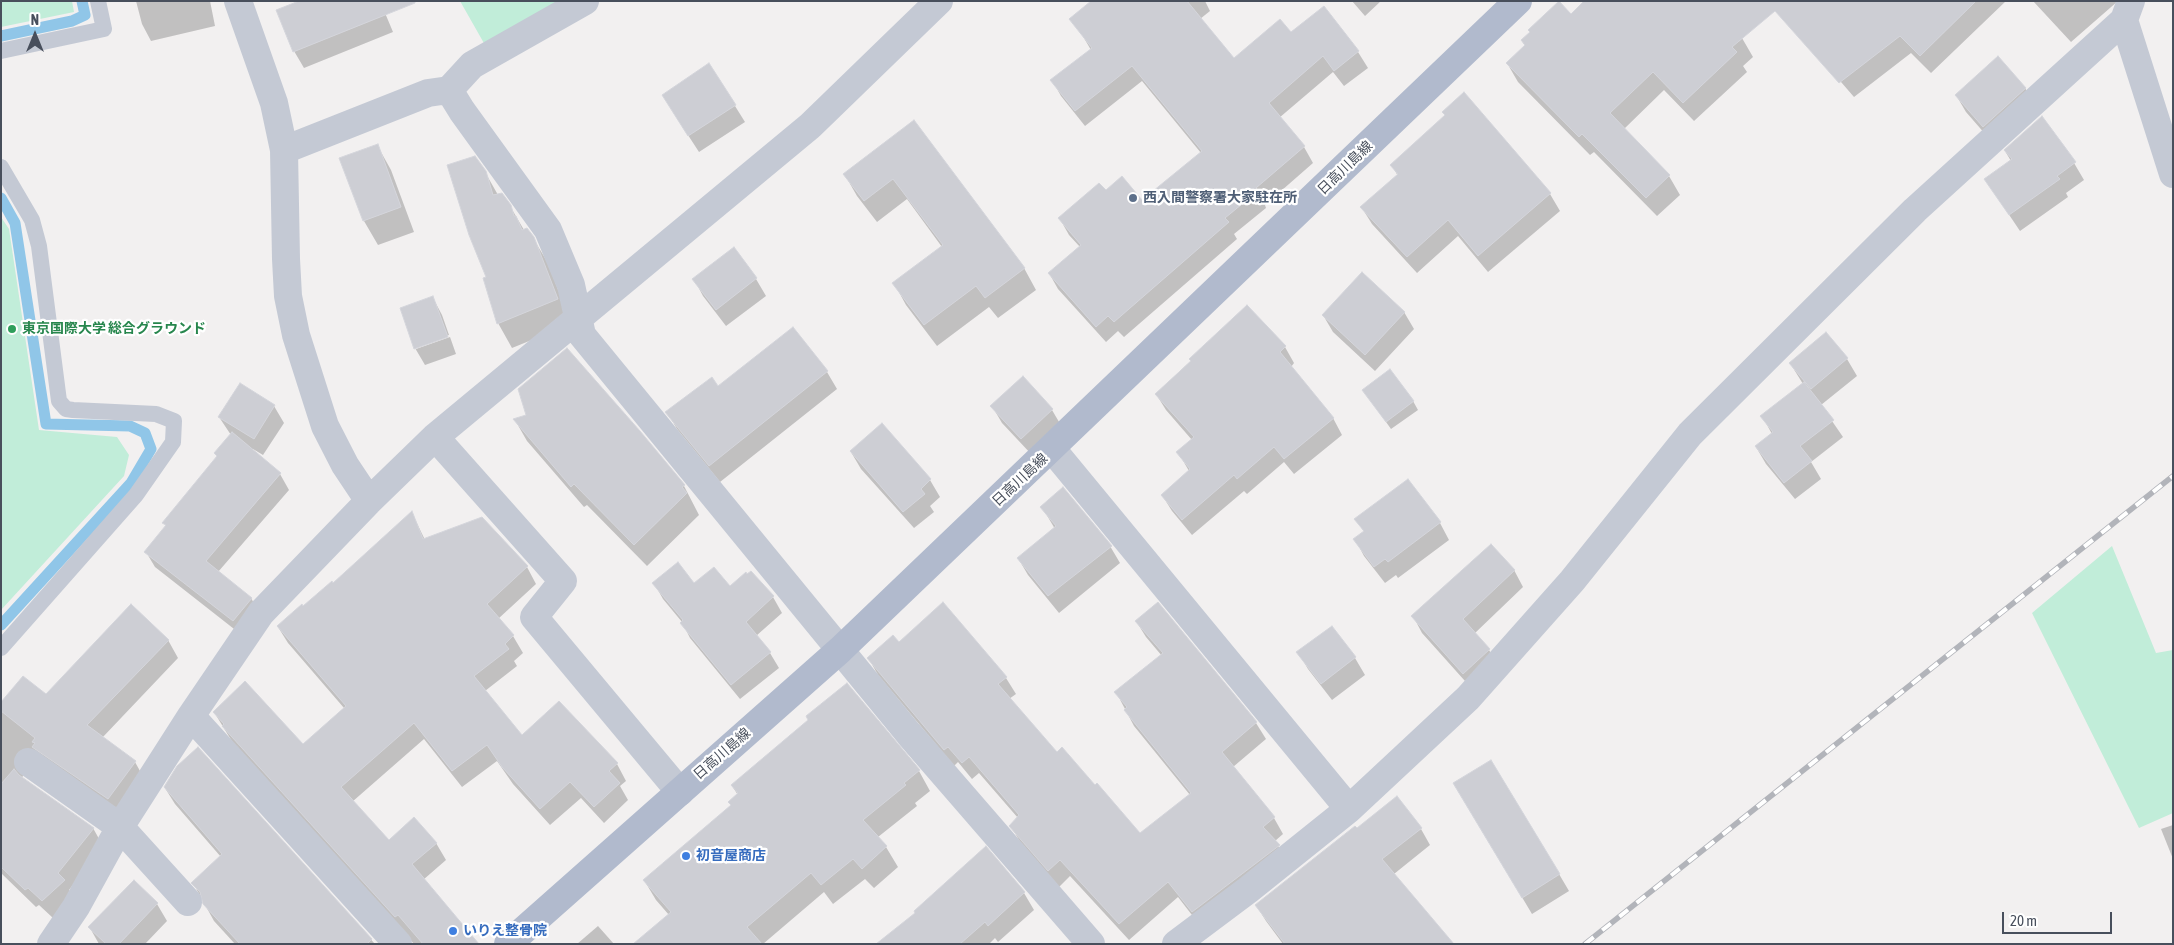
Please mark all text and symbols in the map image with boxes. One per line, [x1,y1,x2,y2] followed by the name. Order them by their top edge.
[10,10,60,60] north arrow
[31,12,39,28] text: N
[1314,138,1376,198] street label: 日高川島線
[1143,190,1297,206] place label: 西入間警察署大家駐在所
[1127,192,1139,204] marker: 西入間警察署大家駐在所
[22,321,206,337] place label: 東京国際大学 総合グラウンド
[6,323,18,335] marker: 東京国際大学 総合グラウンド
[989,450,1051,510] street label: 日高川島線
[690,725,754,783] street label: 日高川島線
[696,848,766,864] place label: 初音屋商店
[680,850,692,862] marker: 初音屋商店
[2004,902,2114,934] scale bar
[2010,912,2037,929] text: 20 m
[463,923,547,939] place label: いりえ整骨院
[447,925,459,937] marker: いりえ整骨院

